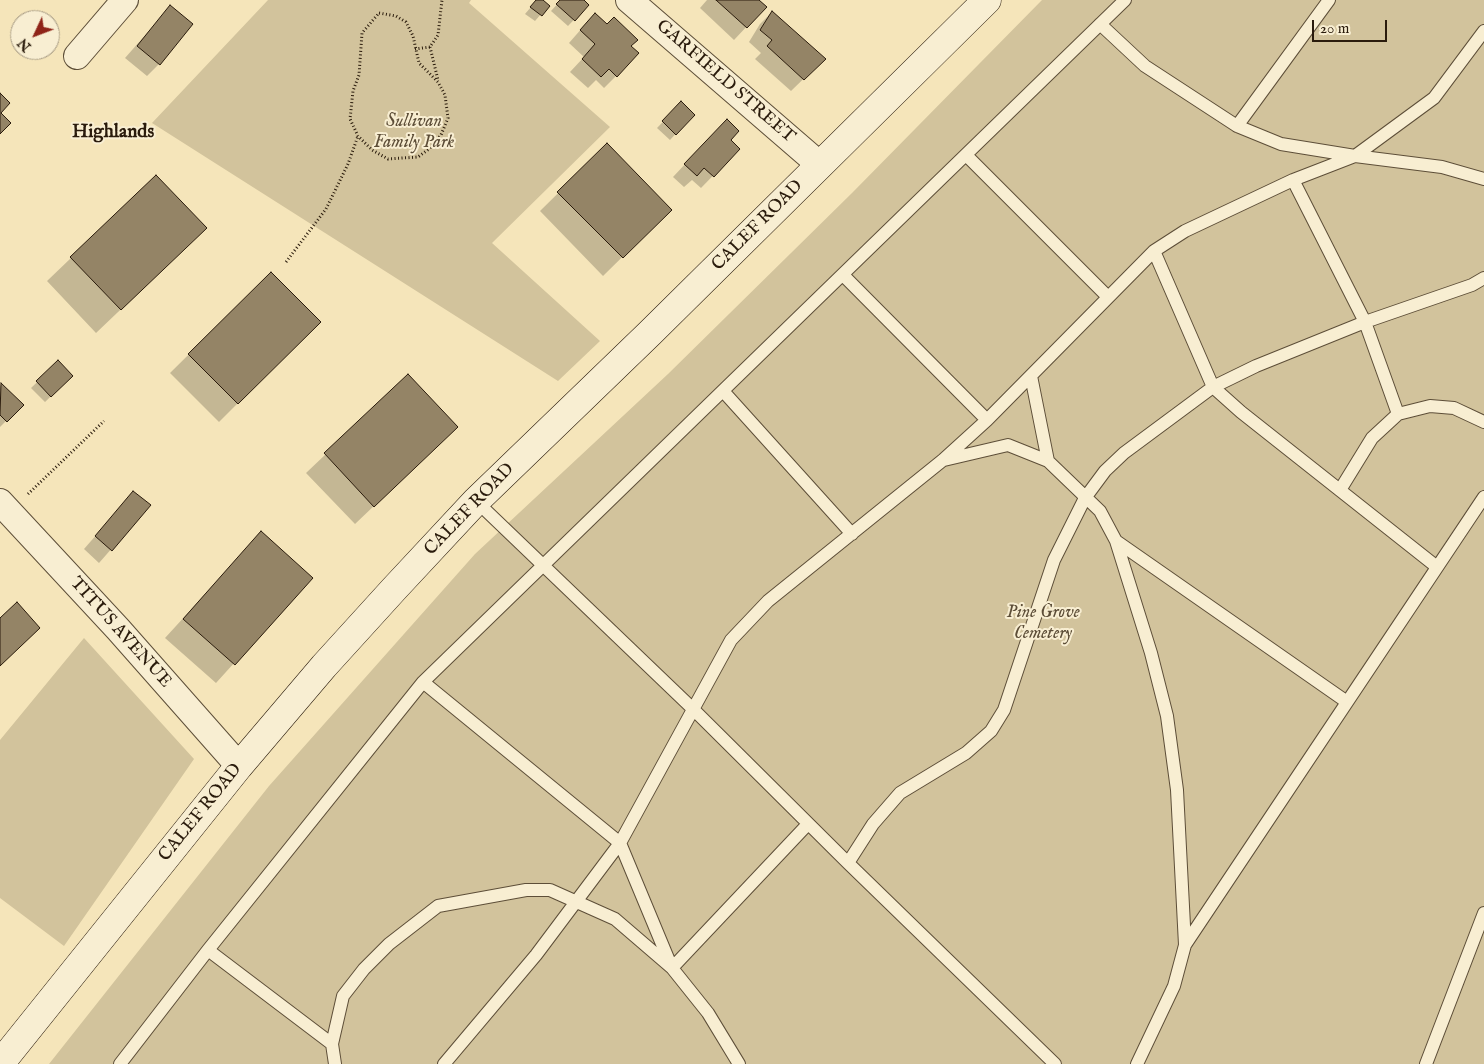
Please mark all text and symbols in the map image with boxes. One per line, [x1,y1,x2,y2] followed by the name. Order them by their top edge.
[10,10,60,60] north arrow
[1314,10,1389,42] scale bar
[651,16,799,148] street label: GARFIELD STREET
[1320,19,1349,38] text: 20 m
[14,34,35,55] text: N
[374,111,454,154] park label: Sullivan Family Park
[72,122,154,144] district label: Highlands
[708,176,808,276] street label: CALEF ROAD
[421,459,519,561] street label: CALEF ROAD
[65,573,175,693] street label: TITUS AVENUE
[1006,602,1080,644] park label: Pine Grove Cemetery
[155,760,247,866] street label: CALEF ROAD

